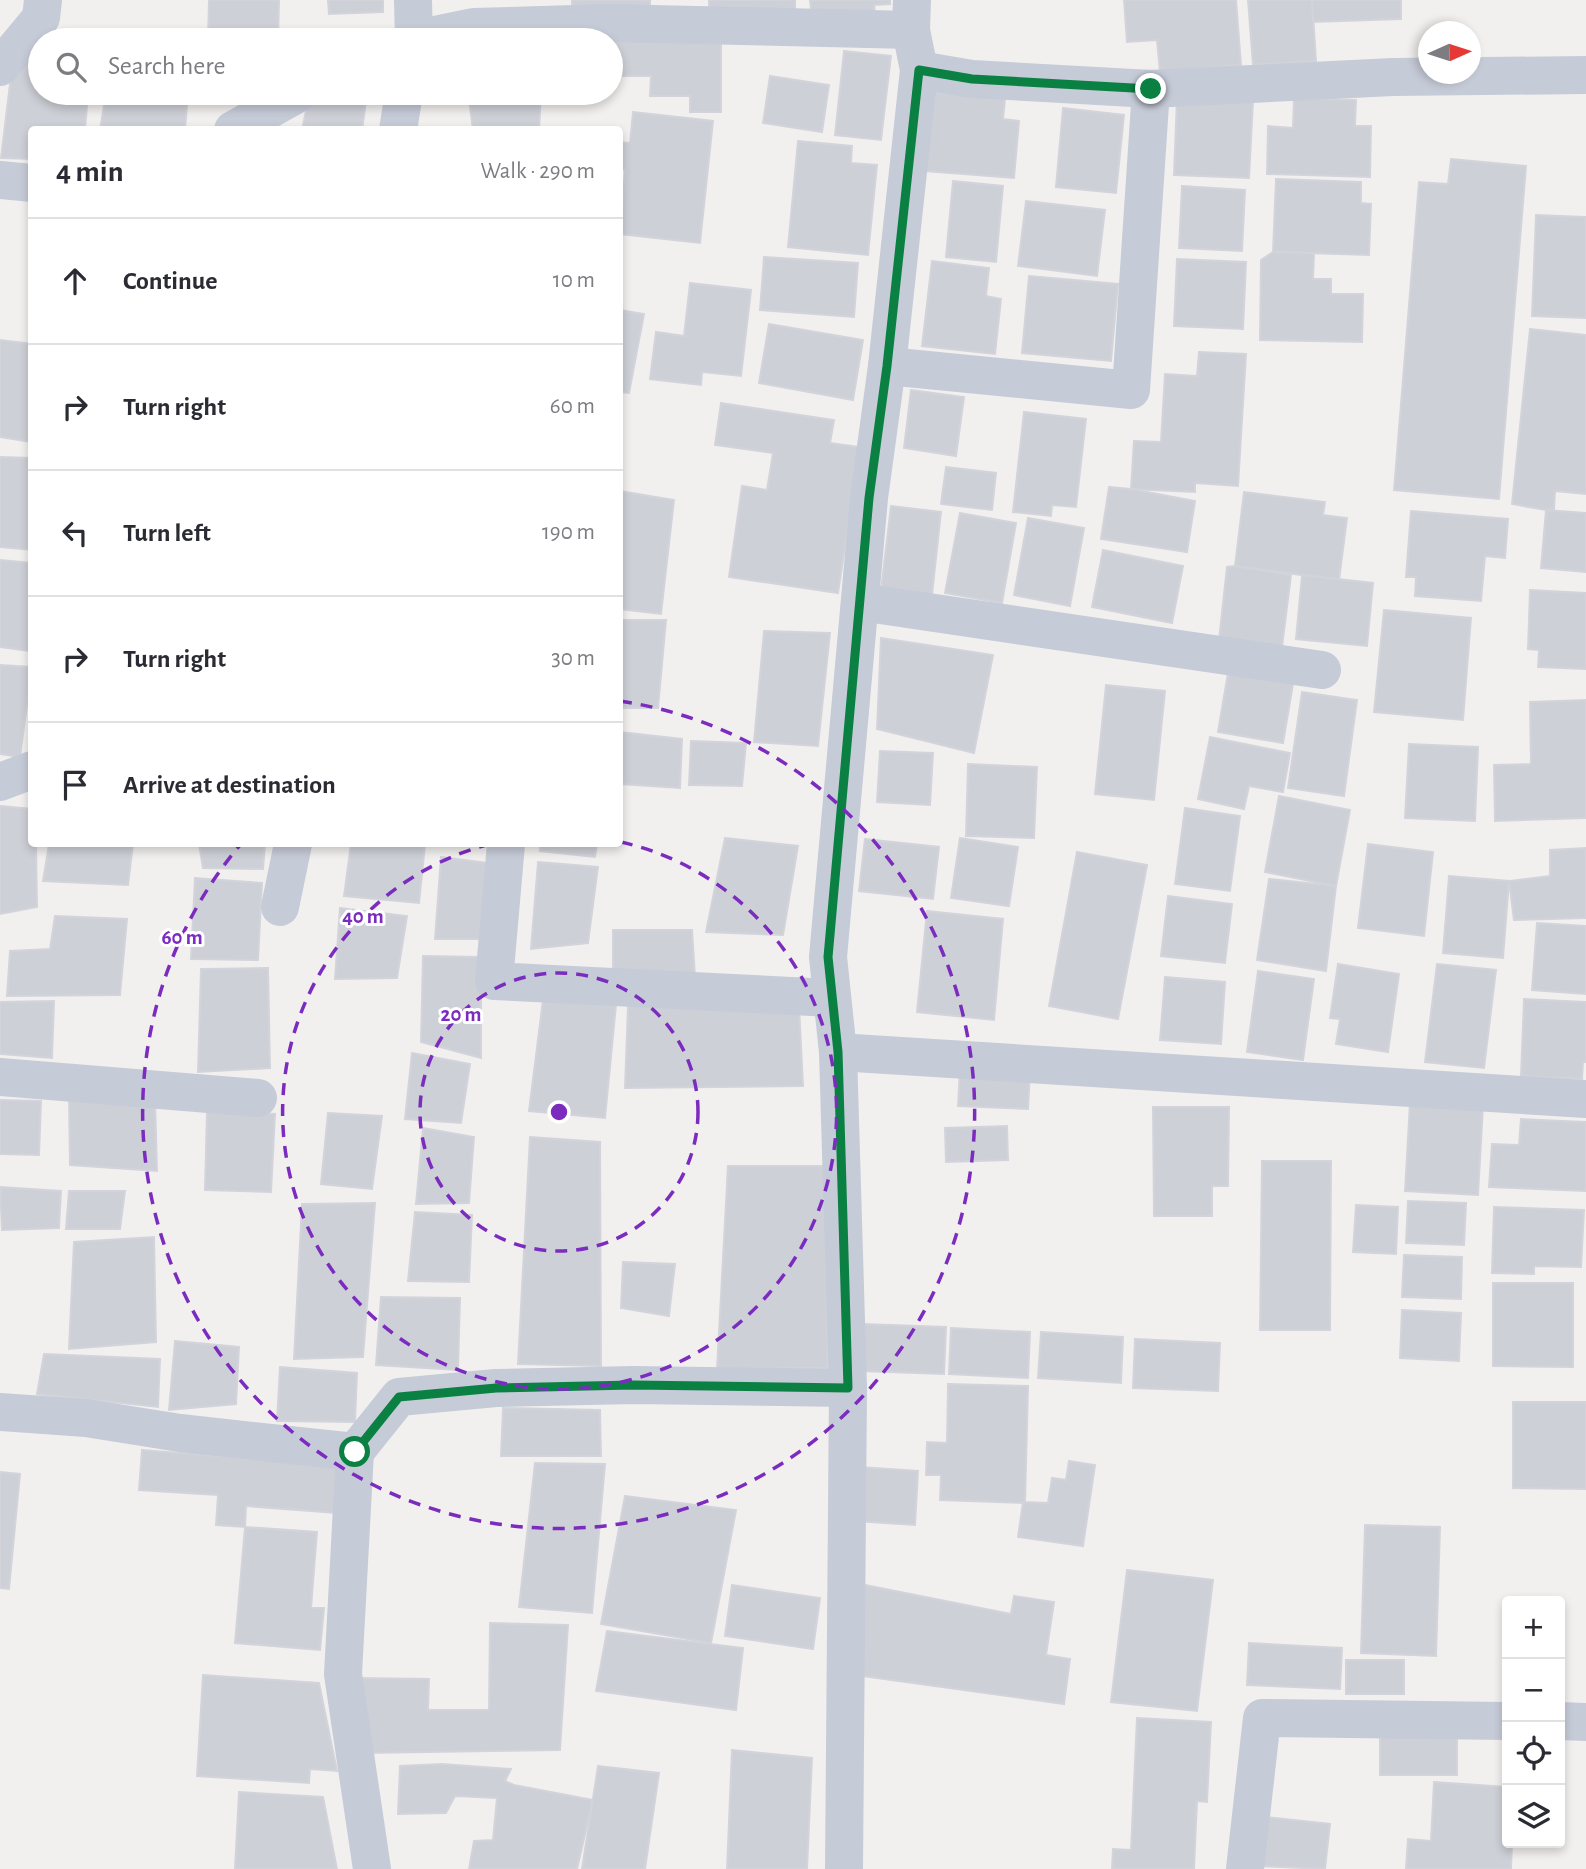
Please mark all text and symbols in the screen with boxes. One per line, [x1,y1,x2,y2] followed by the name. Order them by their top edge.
[1418,21,1481,84] north arrow
[28,28,623,105] search box
[52,48,90,86] icon: search
[108,53,226,79] text: Search here
[1135,73,1166,104] route end
[56,157,124,187] text: 4 min
[480,160,595,183] text: Walk · 290 m
[56,262,94,300] icon: ahead
[123,268,218,294] text: Continue
[553,269,595,292] text: 10 m
[56,388,94,426] icon: right
[123,394,226,420] text: Turn right
[550,395,595,418] text: 60 m
[56,514,94,552] icon: left
[123,520,211,546] text: Turn left
[542,521,595,544] text: 190 m
[56,640,94,678] icon: right
[123,646,226,672] text: Turn right
[551,647,595,670] text: 30 m
[56,766,94,804] icon: arrive
[123,772,336,798] text: Arrive at destination
[342,906,384,927] text: 40 m
[161,927,203,948] text: 60 m
[441,1004,481,1025] text: 20 m
[547,1100,571,1124] centre of rings
[339,1436,370,1467] route start
[1502,1596,1565,1848] map controls
[1502,1596,1565,1659] button: +
[1502,1659,1565,1722] button: −
[1502,1722,1565,1785] button: locate
[1502,1785,1565,1848] button: layers

